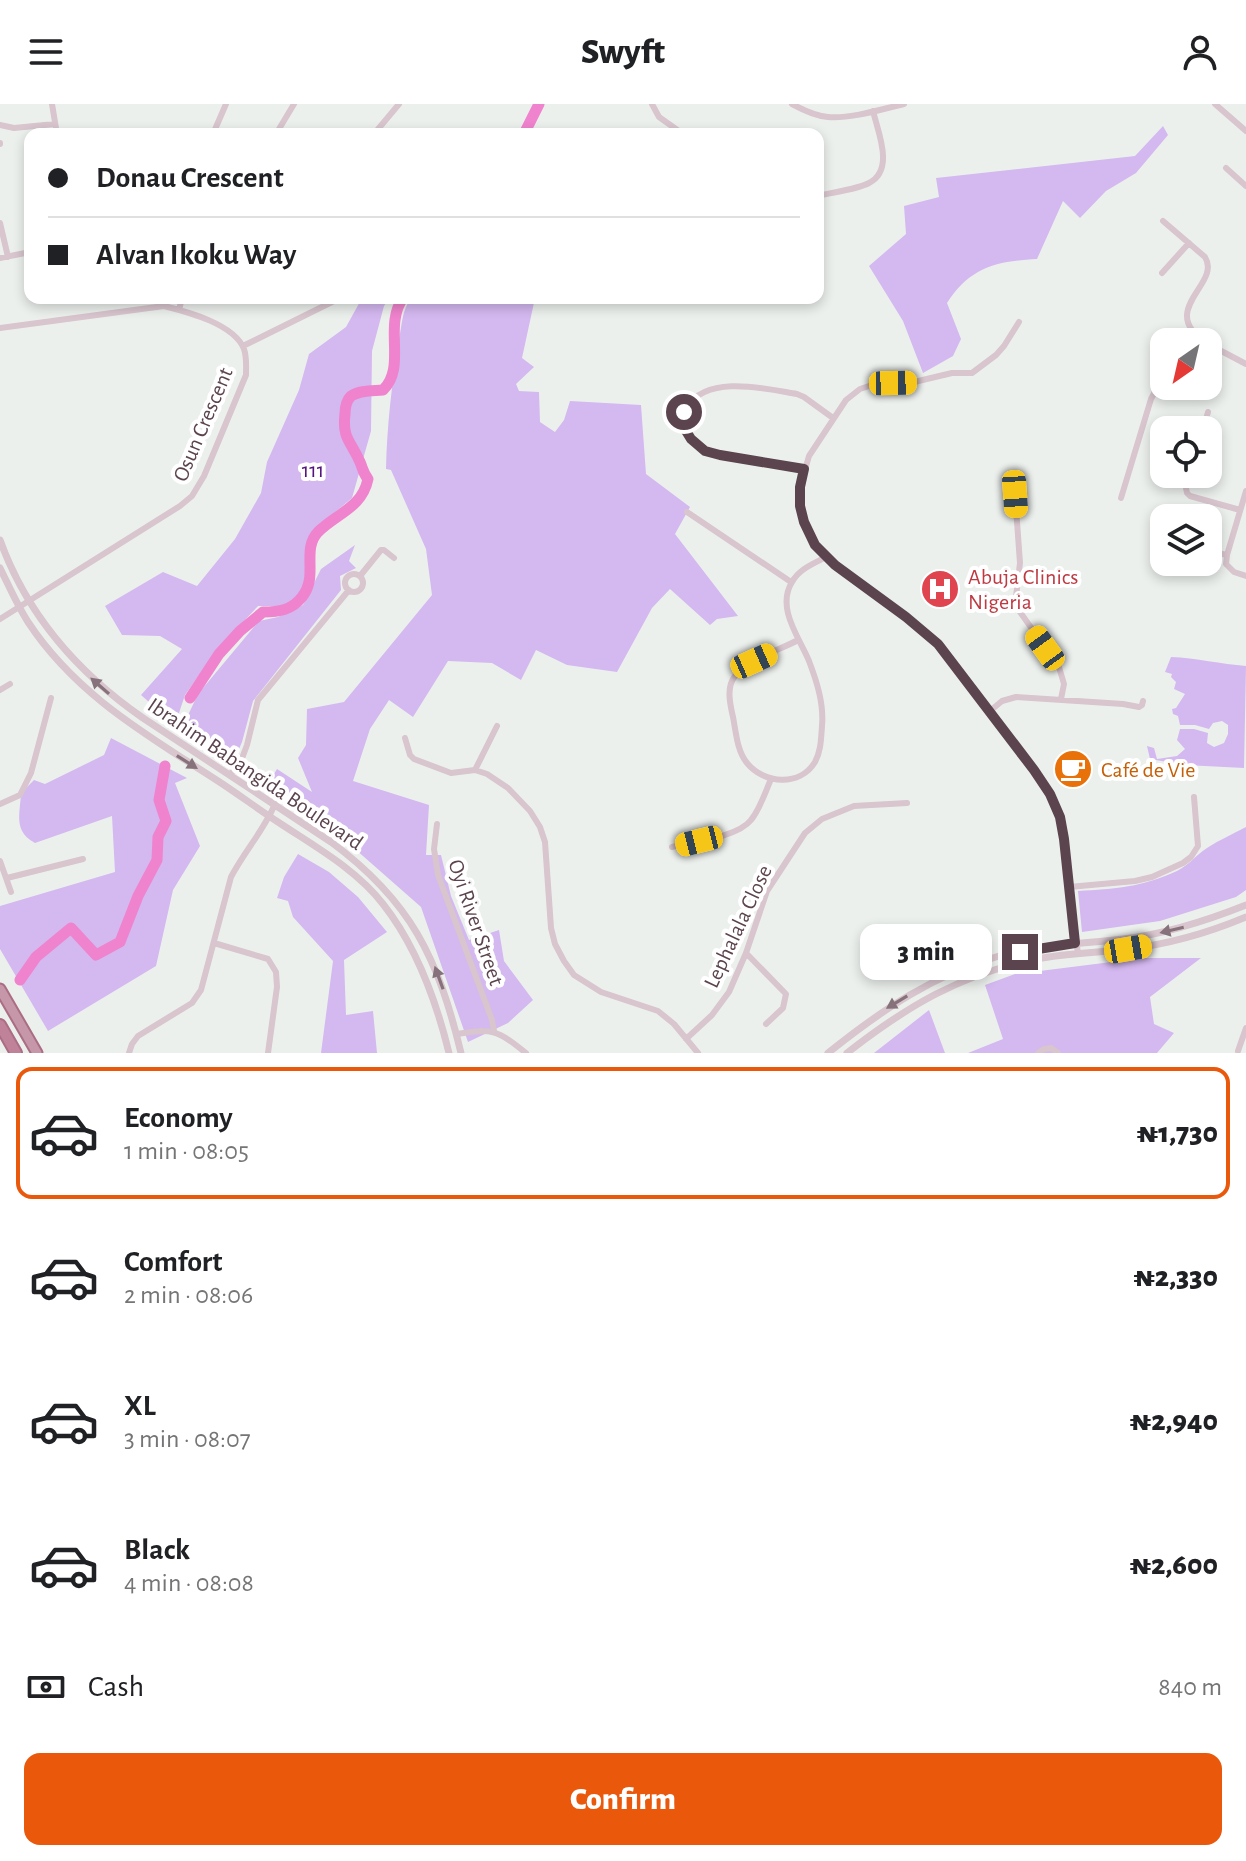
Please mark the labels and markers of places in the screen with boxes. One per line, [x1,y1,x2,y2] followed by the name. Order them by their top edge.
[968,566,1078,613] place label: Abuja Clinics Nigeria
[919,568,961,610] hospital icon: Abuja Clinics Nigeria
[1052,748,1094,790] cafe icon: Café de Vie
[1101,759,1195,781] place label: Café de Vie

